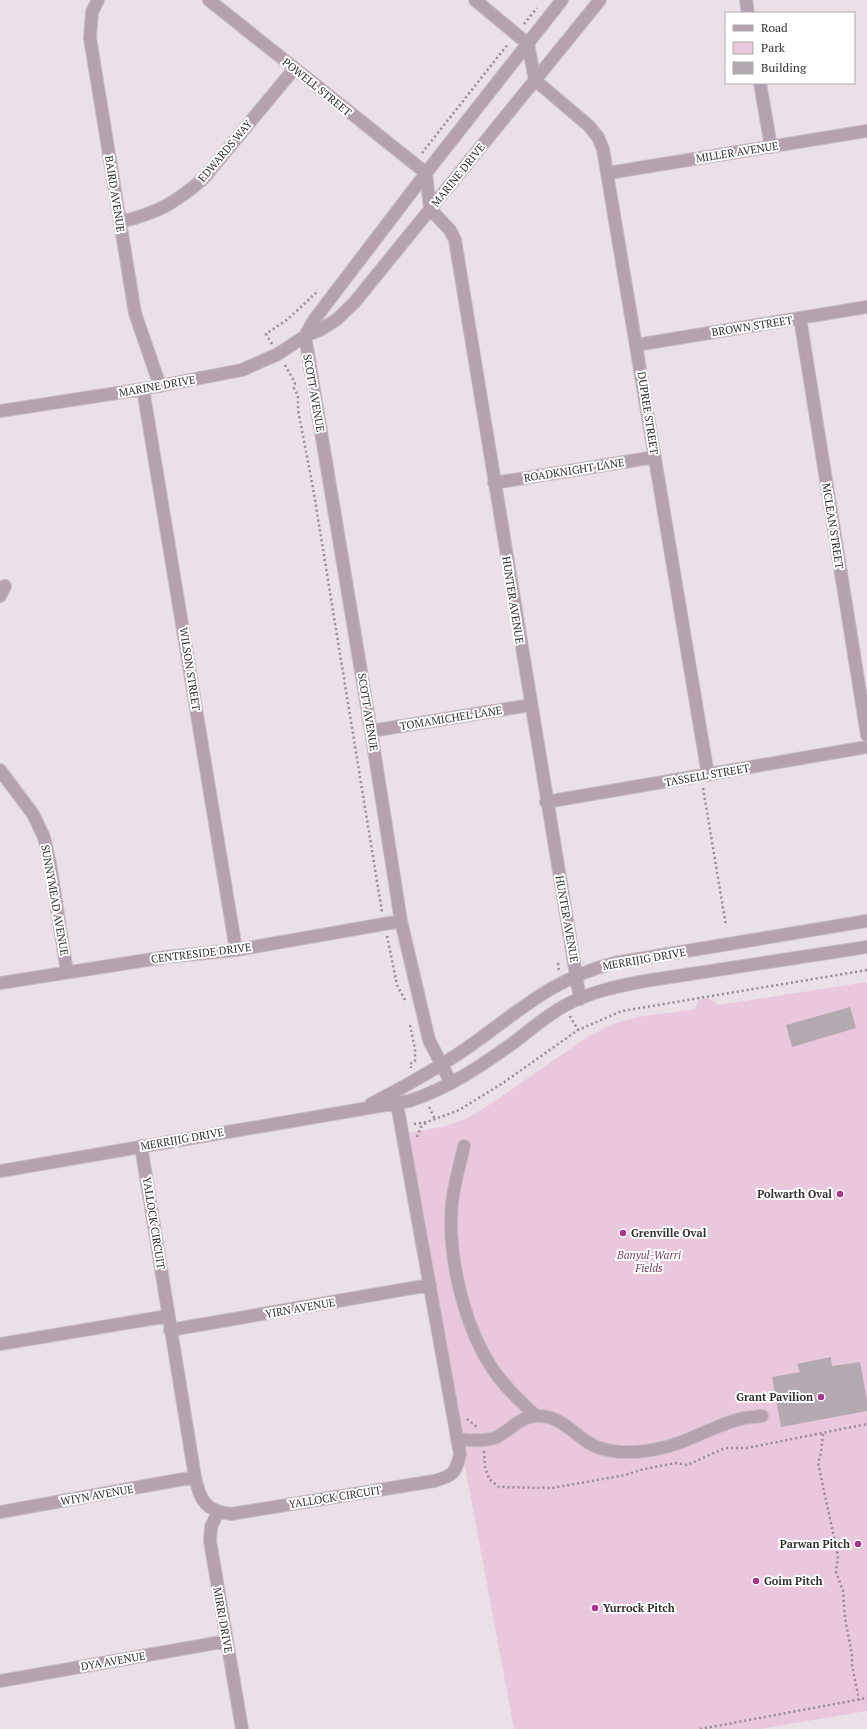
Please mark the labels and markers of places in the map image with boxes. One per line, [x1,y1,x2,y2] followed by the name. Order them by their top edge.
[757,1187,832,1201] place label: Polwarth Oval
[835,1189,845,1199] marker: Polwarth Oval
[631,1226,707,1240] place label: Grenville Oval
[618,1228,628,1238] marker: Grenville Oval
[736,1390,813,1404] place label: Grant Pavilion
[816,1392,826,1402] marker: Grant Pavilion
[780,1537,850,1551] place label: Parwan Pitch
[853,1539,863,1549] marker: Parwan Pitch
[764,1574,823,1588] place label: Goim Pitch
[751,1576,761,1586] marker: Goim Pitch
[603,1601,675,1615] place label: Yurrock Pitch
[590,1603,600,1613] marker: Yurrock Pitch

